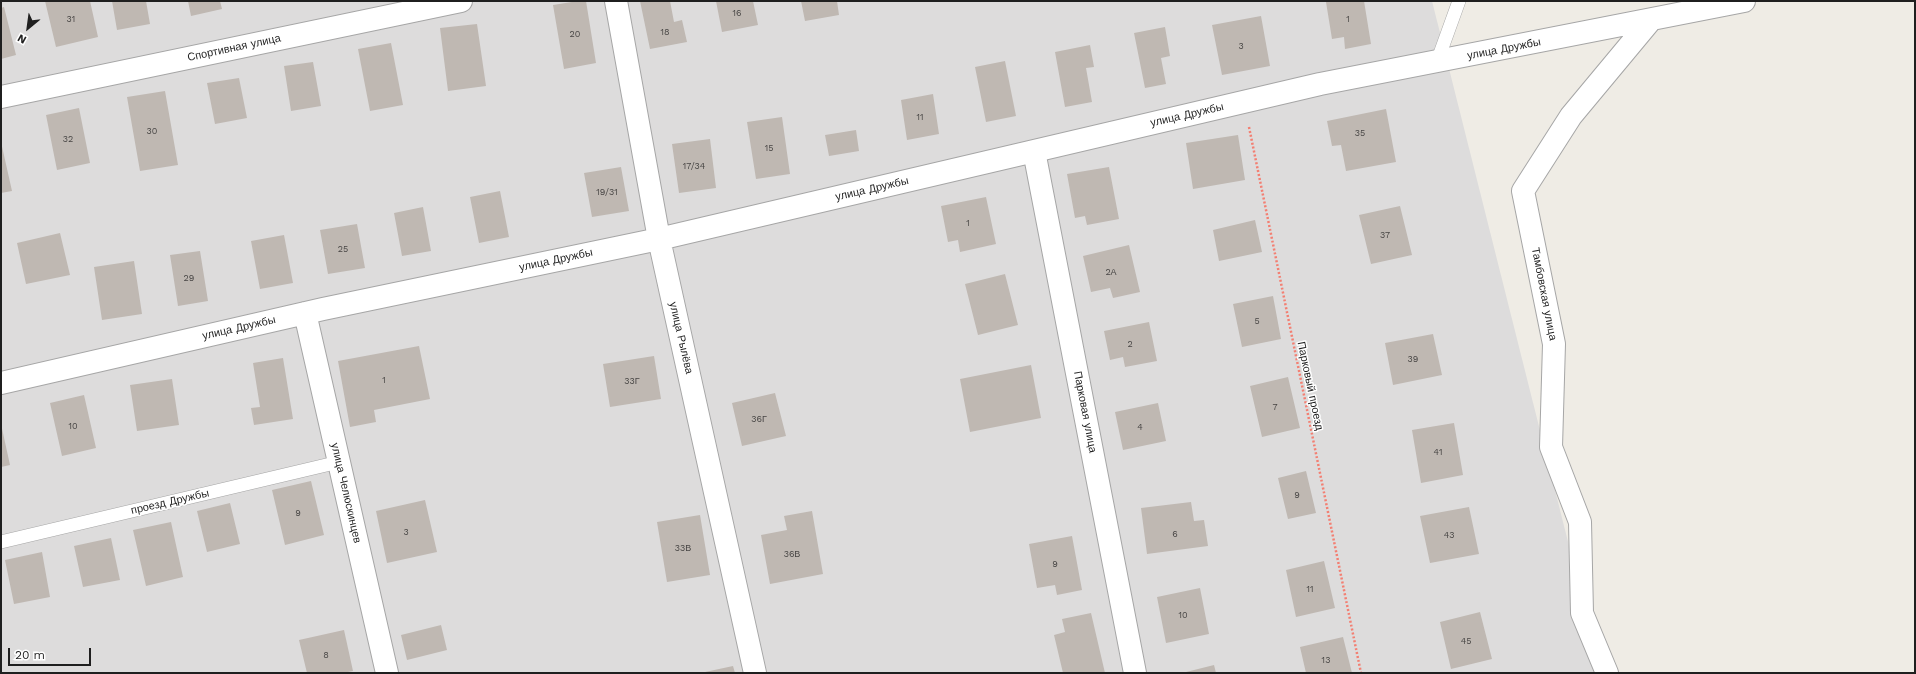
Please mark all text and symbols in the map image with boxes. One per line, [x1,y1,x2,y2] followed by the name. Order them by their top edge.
[8,8,48,48] north arrow
[733,8,741,18] house number: 16
[67,14,75,24] house number: 31
[1346,14,1350,24] house number: 1
[660,27,670,37] house number: 18
[570,29,580,39] house number: 20
[15,31,29,47] text: N
[186,32,282,64] street label: Спортивная улица
[1466,35,1542,63] street label: улица Дружбы
[1238,41,1244,51] house number: 3
[1149,100,1225,130] street label: улица Дружбы
[916,112,924,122] house number: 11
[147,126,157,136] house number: 30
[1355,128,1365,138] house number: 35
[63,134,73,144] house number: 32
[765,143,773,153] house number: 15
[683,161,705,171] house number: 17/34
[834,174,910,204] street label: улица Дружбы
[596,187,618,197] house number: 19/31
[966,218,970,228] house number: 1
[1380,230,1390,240] house number: 37
[338,244,348,254] house number: 25
[518,246,594,274] street label: улица Дружбы
[1529,246,1559,342] street label: Тамбовская улица
[1105,267,1117,277] house number: 2А
[184,273,194,283] house number: 29
[666,301,696,375] street label: улица Рылёва
[201,313,277,343] street label: улица Дружбы
[1254,316,1260,326] house number: 5
[1127,339,1133,349] house number: 2
[1294,341,1326,431] street label: Парковый проезд
[1408,354,1418,364] house number: 39
[1071,370,1099,454] street label: Парковая улица
[382,375,386,385] house number: 1
[624,376,640,386] house number: 33Г
[1272,402,1278,412] house number: 7
[751,414,767,424] house number: 36Г
[68,421,78,431] house number: 10
[1137,422,1143,432] house number: 4
[328,442,364,544] street label: улица Челюскинцев
[1434,447,1442,457] house number: 41
[130,487,210,517] street label: проезд Дружбы
[1294,490,1300,500] house number: 9
[295,508,301,518] house number: 9
[403,527,409,537] house number: 3
[1172,529,1178,539] house number: 6
[1444,530,1454,540] house number: 43
[675,543,691,553] house number: 33В
[784,549,800,559] house number: 36В
[1052,559,1058,569] house number: 9
[1306,584,1314,594] house number: 11
[1178,610,1188,620] house number: 10
[1461,636,1471,646] house number: 45
[10,640,93,666] scale bar
[15,648,45,662] text: 20 m
[323,650,329,660] house number: 8
[1322,655,1330,665] house number: 13

